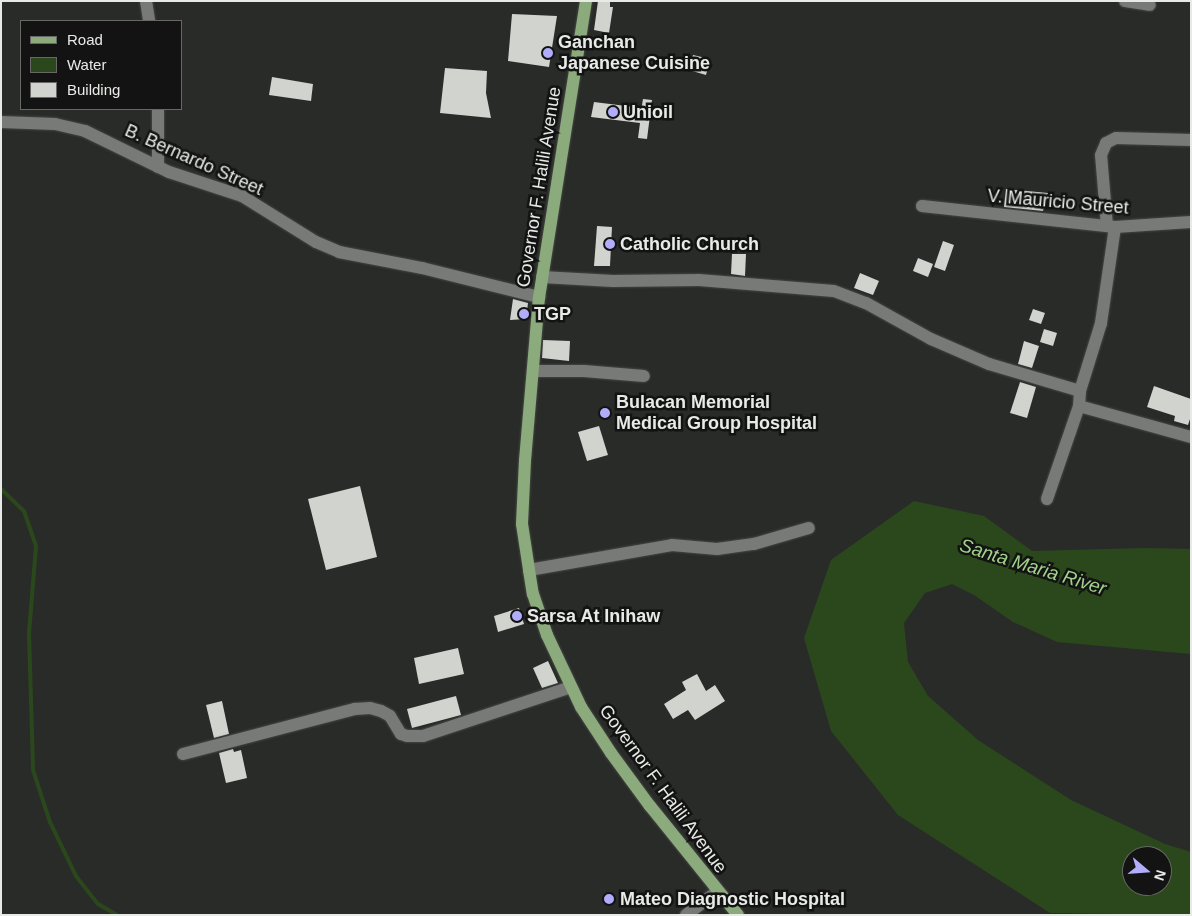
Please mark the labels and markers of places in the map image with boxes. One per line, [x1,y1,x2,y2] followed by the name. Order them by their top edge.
[558,32,710,74] place label: Ganchan Japanese Cuisine
[542,47,554,59] marker: Ganchan Japanese Cuisine
[623,101,673,123] place label: Unioil
[607,106,619,118] marker: Unioil
[620,233,759,255] place label: Catholic Church
[604,238,616,250] marker: Catholic Church
[534,303,571,325] place label: TGP
[518,308,530,320] marker: TGP
[616,392,817,434] place label: Bulacan Memorial Medical Group Hospital
[598,406,612,420] marker: Bulacan Memorial Medical Group Hospital
[527,605,661,627] place label: Sarsa At Inihaw
[511,610,523,622] marker: Sarsa At Inihaw
[620,888,845,910] place label: Mateo Diagnostic Hospital
[602,892,616,906] marker: Mateo Diagnostic Hospital

